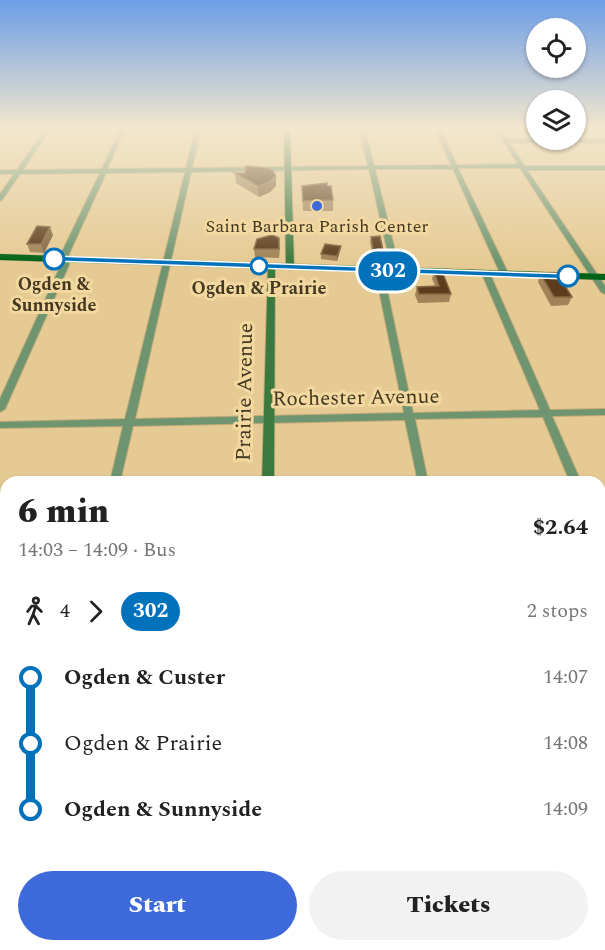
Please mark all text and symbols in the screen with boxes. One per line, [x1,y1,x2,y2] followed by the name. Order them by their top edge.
[526,18,586,150] map controls
[526,18,586,78] button: locate
[526,90,586,150] button: layers
[310,199,324,213] marker: Saint Barbara Parish Center
[205,213,429,240] place label: Saint Barbara Parish Center
[43,248,65,270] marker: Ogden & Sunnyside
[354,252,422,290] line badge: 302
[370,255,406,287] text: 302
[250,257,268,275] marker: Ogden & Prairie
[557,265,579,287] unlabelled marker
[12,271,97,319] place label: Ogden & Sunnyside
[192,275,327,302] place label: Ogden & Prairie
[228,323,262,461] street label: Prairie Avenue
[272,381,440,415] street label: Rochester Avenue
[18,487,109,537] text: 6 min
[533,511,588,544] text: $2.64
[18,535,176,565] text: 14:03 – 14:09 · Bus
[18,595,51,628] icon: walk
[79,595,112,628] icon: forward
[133,595,168,627] text: 302
[60,596,70,626] text: 4
[527,596,588,626] text: 2 stops
[64,661,225,694] text: Ogden & Custer
[543,662,588,692] text: 14:07
[64,727,222,760] text: Ogden & Prairie
[543,728,588,758] text: 14:08
[64,793,262,826] text: Ogden & Sunnyside
[543,794,588,824] text: 14:09
[18,871,297,940] button: Start
[309,871,588,940] button: Tickets

